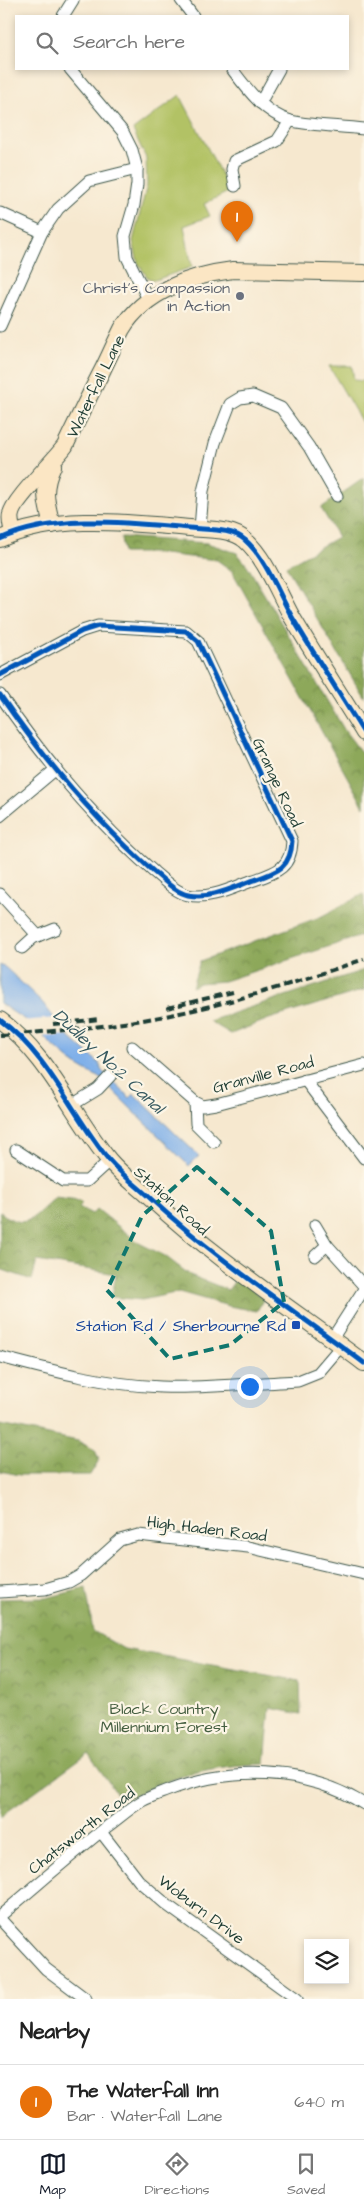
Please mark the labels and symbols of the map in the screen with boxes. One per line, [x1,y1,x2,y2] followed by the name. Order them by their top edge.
[221,201,253,242] pin: 1
[83,277,230,317] place label: Christ's Compassion in Action
[234,290,246,302] marker: Christ's Compassion in Action
[61,331,131,442] street label: Waterfall Lane
[246,734,307,831] street label: Grange Road
[47,1003,171,1122] water label: Dudley No.2 Canal
[210,1051,316,1099] street label: Granville Road
[129,1161,214,1240] street label: Station Road
[76,1315,286,1337] place label: Station Rd / Sherbourne Rd
[290,1319,302,1331] marker: Station Rd / Sherbourne Rd
[237,1374,263,1400] your location
[146,1511,268,1548] street label: High Haden Road
[101,1698,228,1738] park label: Black Country Millennium Forest
[24,1782,140,1880] street label: Chatsworth Road
[154,1870,249,1950] street label: Woburn Drive

